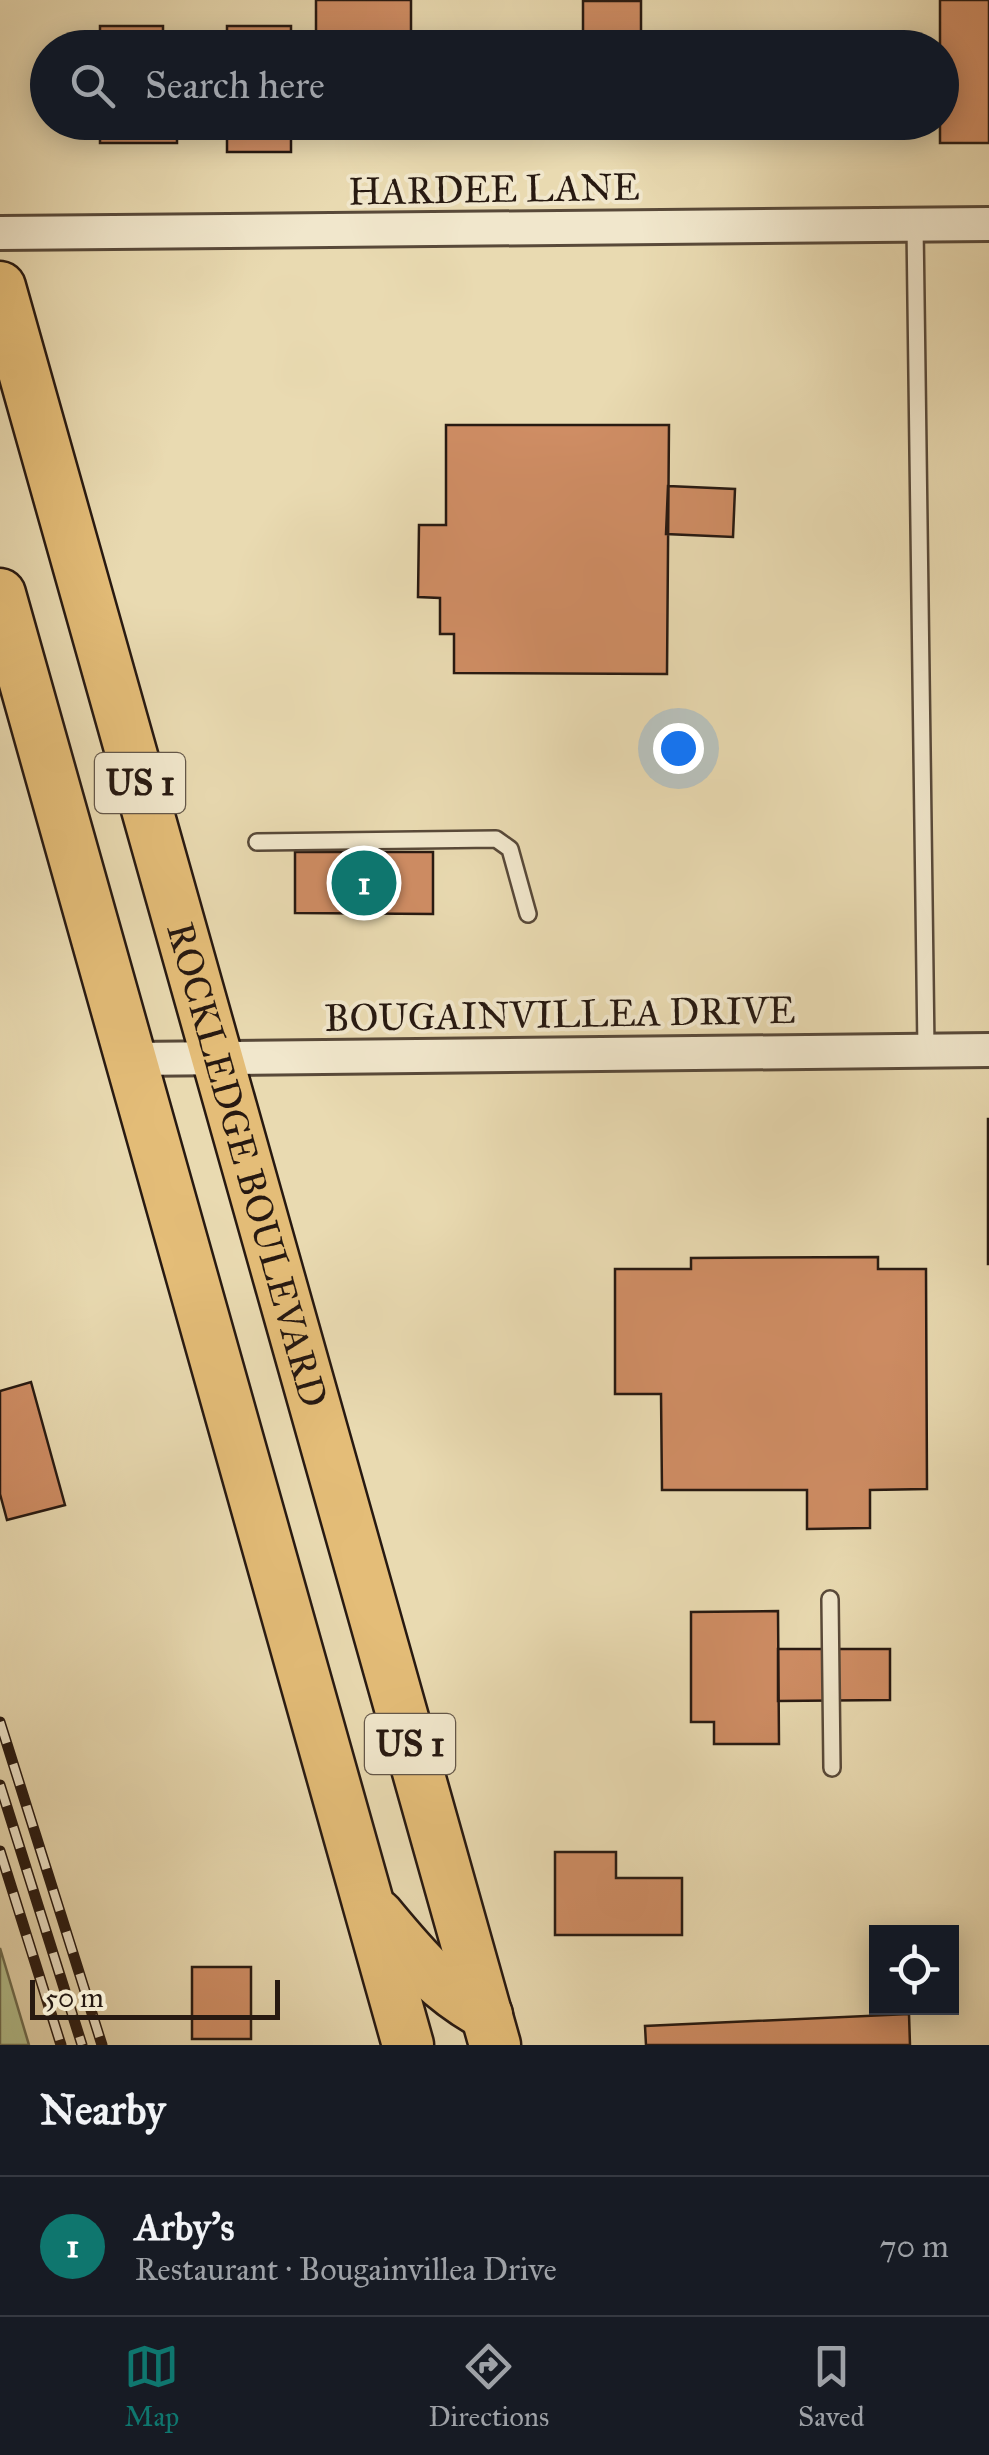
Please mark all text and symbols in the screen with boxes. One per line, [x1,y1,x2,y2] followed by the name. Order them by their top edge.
[30,30,959,140] search box
[65,58,120,113] icon: search
[145,62,325,108] text: Search here
[348,163,640,215] street label: HARDEE LANE
[653,723,704,774] your location
[95,753,185,813] road number: US 1
[332,846,396,920] pin: 1
[157,917,337,1412] street label: ROCKLEDGE BOULEVARD
[324,987,796,1041] street label: BOUGAINVILLEA DRIVE
[365,1714,455,1774] road number: US 1
[869,1925,959,2015] map controls
[869,1925,959,2015] button: locate
[30,1975,280,2020] scale bar
[45,1980,104,2015] text: 50 m
[40,2084,165,2136] text: Nearby
[135,2204,234,2250] text: Arby's
[66,2227,79,2266] text: 1
[880,2227,949,2266] text: 70 m
[135,2250,557,2289] text: Restaurant · Bougainvillea Drive
[124,2339,179,2434] tab: Map
[428,2339,549,2434] tab: Directions
[798,2339,865,2434] tab: Saved

